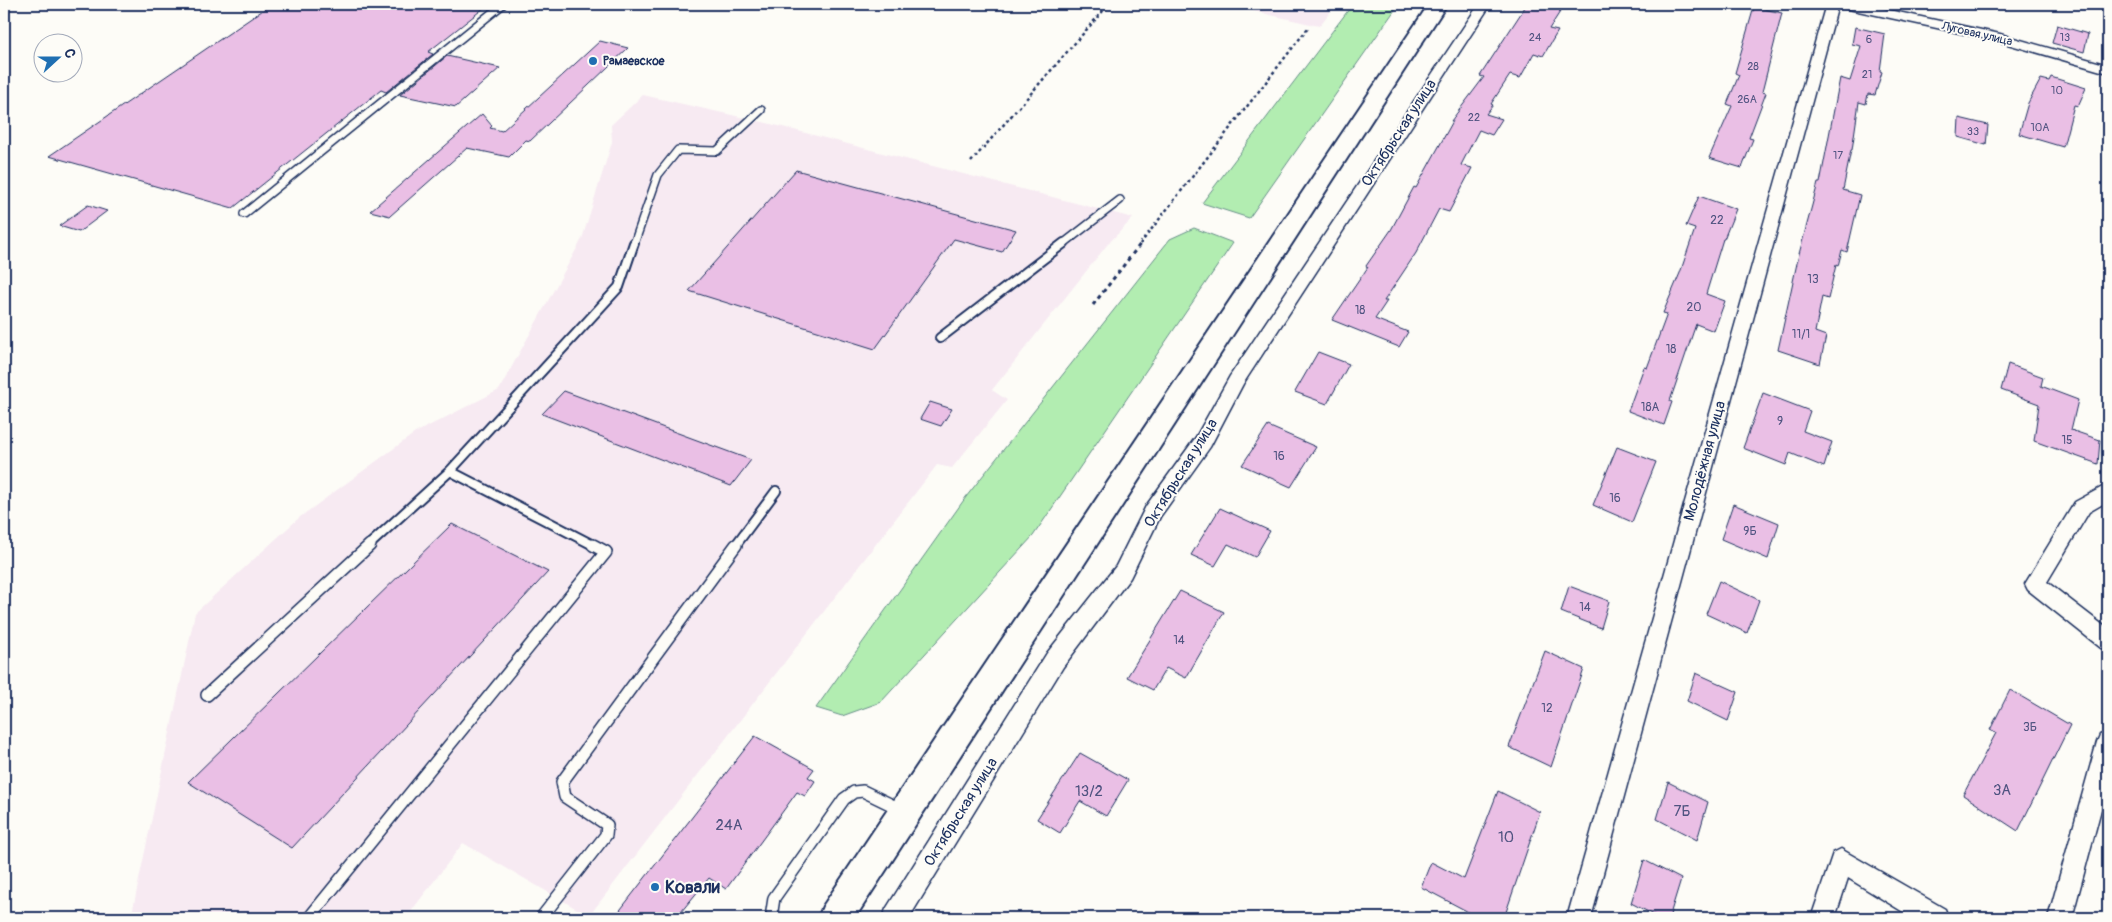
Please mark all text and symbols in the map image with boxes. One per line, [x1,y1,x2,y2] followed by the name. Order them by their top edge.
[1939,18,2014,50] street label: Луговая улица
[1529,31,1542,44] house number: 24
[2060,31,2070,44] house number: 13
[32,32,82,82] north arrow
[1866,33,1872,46] house number: 6
[60,46,79,61] text: С
[603,54,666,69] place label: Рамаевское
[587,55,599,67] marker: Рамаевское
[1747,60,1759,73] house number: 28
[1862,68,1872,81] house number: 21
[1357,76,1441,190] street label: Октябрьская улица
[2051,84,2063,97] house number: 10
[1737,93,1757,106] house number: 26А
[1468,111,1480,124] house number: 22
[2031,121,2049,134] house number: 10А
[1967,125,1979,138] house number: 33
[1833,149,1843,162] house number: 17
[1710,213,1724,228] house number: 22
[1807,272,1819,287] house number: 13
[1687,300,1701,315] house number: 20
[1355,303,1365,318] house number: 18
[1792,327,1810,342] house number: 11/1
[1666,342,1676,357] house number: 18
[1680,399,1730,523] street label: Молодёжная улица
[1641,400,1659,415] house number: 18А
[1777,414,1783,429] house number: 9
[1140,415,1222,531] street label: Октябрьская улица
[2061,433,2073,448] house number: 15
[1273,449,1285,464] house number: 16
[1609,491,1621,506] house number: 16
[1743,524,1757,539] house number: 9Б
[1579,600,1591,615] house number: 14
[1173,633,1185,648] house number: 14
[1541,701,1553,716] house number: 12
[2023,720,2037,735] house number: 3Б
[920,754,1002,870] street label: Октябрьская улица
[1993,781,2011,800] house number: 3А
[1075,782,1103,801] house number: 13/2
[1674,802,1690,821] house number: 7Б
[716,816,743,835] house number: 24А
[1498,828,1514,847] house number: 10
[665,876,720,899] place label: Ковали
[649,881,661,893] marker: Ковали

